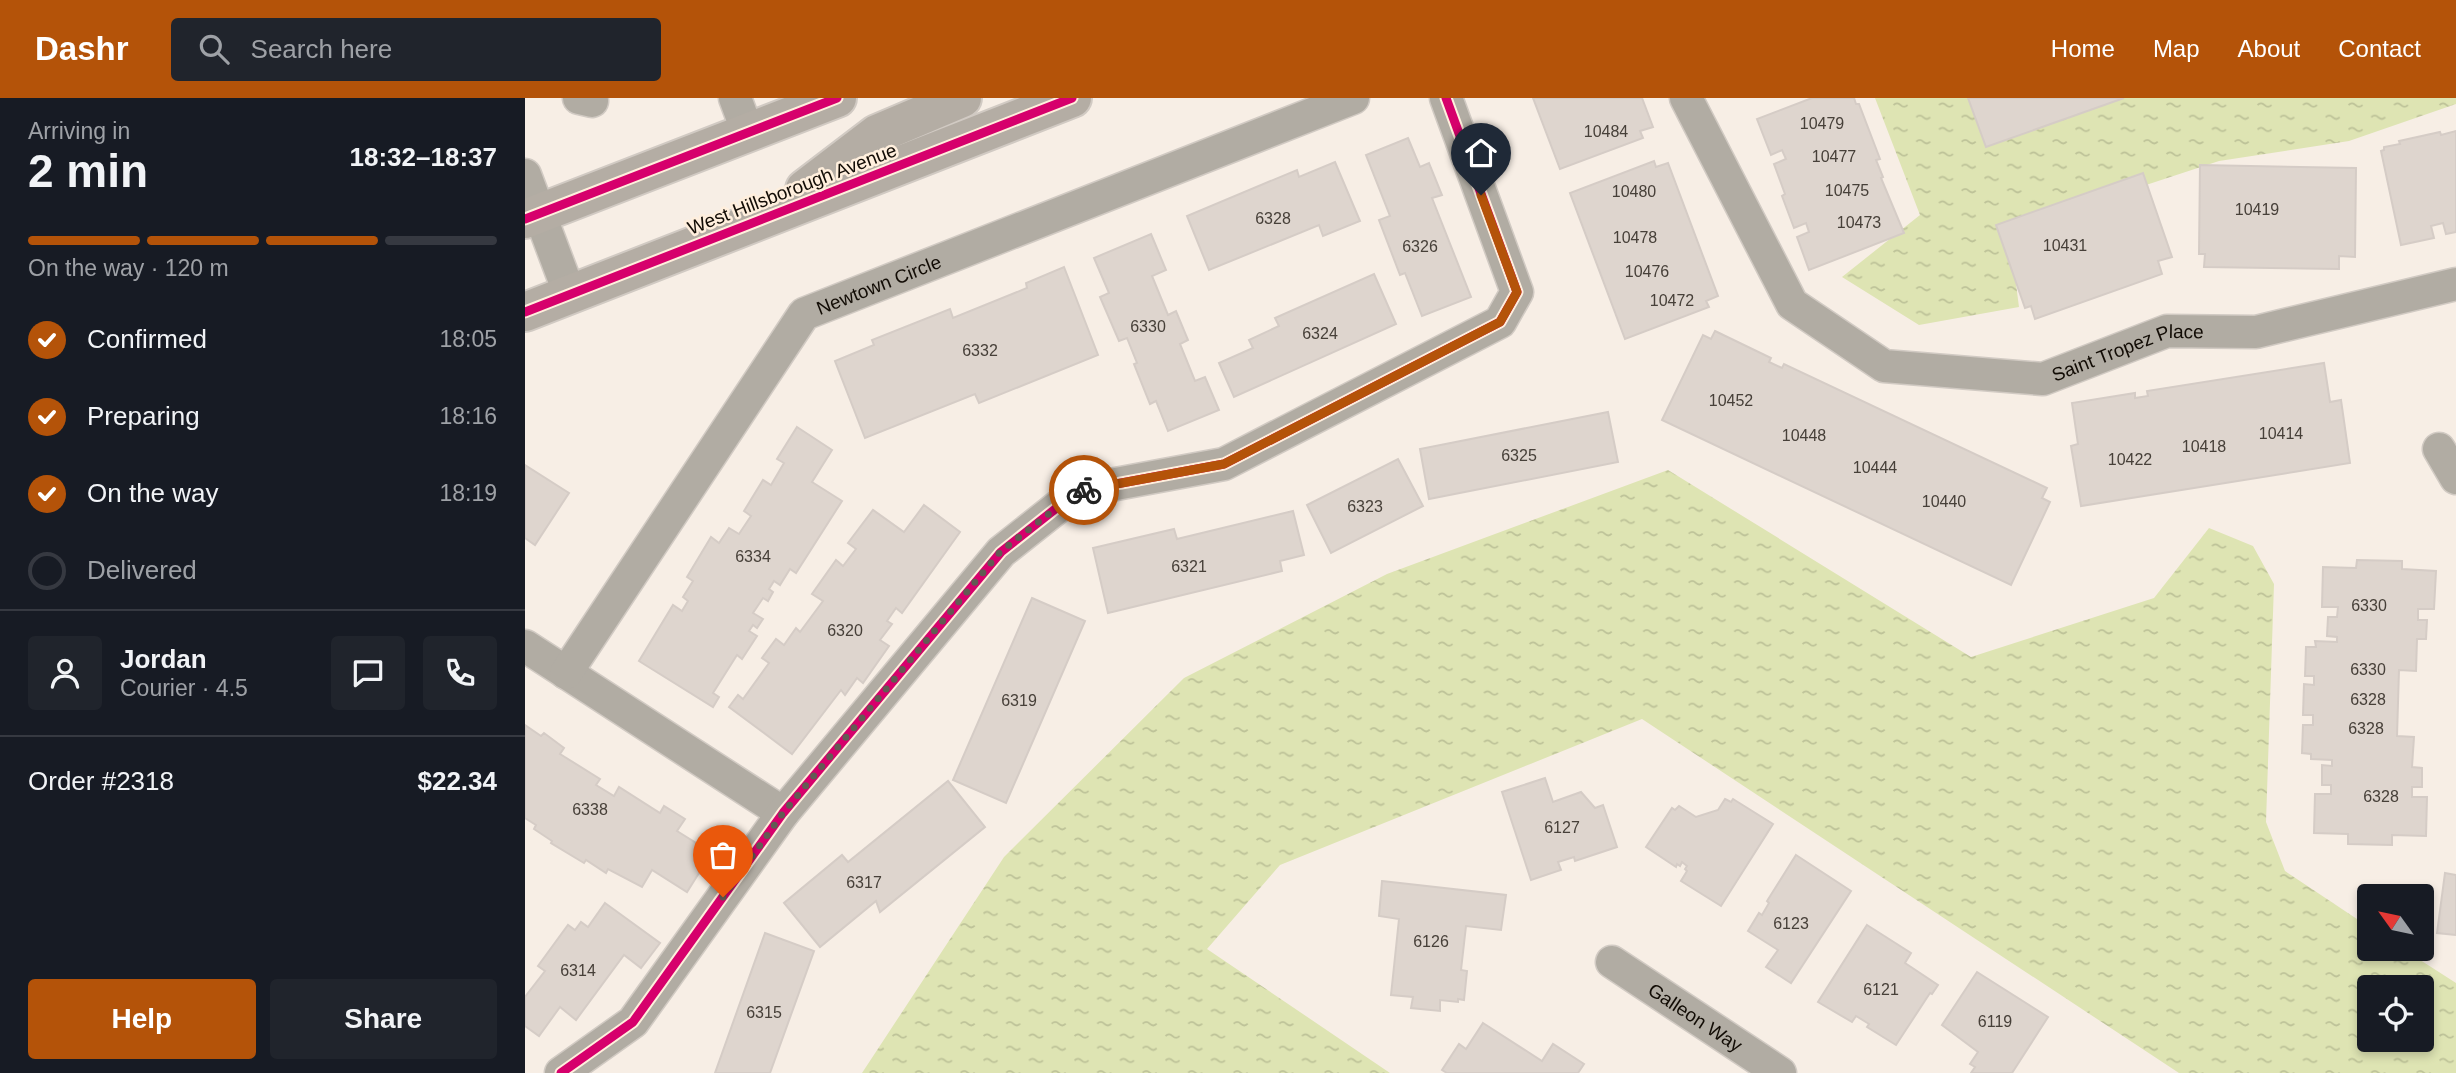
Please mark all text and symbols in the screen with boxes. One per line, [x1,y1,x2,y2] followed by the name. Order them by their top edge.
[171,18,661,81] search box
[35,30,129,67] text: Dashr
[195,30,233,68] icon: search
[251,34,392,64] text: Search here
[2051,35,2115,62] text: Home
[2153,35,2200,62] text: Map
[2238,35,2300,62] text: About
[2338,35,2421,62] text: Contact
[1800,115,1844,132] house number: 10479
[28,118,130,144] text: Arriving in
[1451,123,1511,195] pin
[1584,123,1628,140] house number: 10484
[1462,134,1500,172] icon: home
[685,139,899,239] street label: West Hillsborough Avenue
[350,142,497,172] text: 18:32–18:37
[28,145,148,197] text: 2 min
[1812,148,1856,165] house number: 10477
[1825,182,1869,199] house number: 10475
[1612,183,1656,200] house number: 10480
[2235,201,2279,218] house number: 10419
[1255,210,1291,227] house number: 6328
[1837,214,1881,231] house number: 10473
[1613,229,1657,246] house number: 10478
[2043,237,2087,254] house number: 10431
[1402,238,1438,255] house number: 6326
[813,251,944,319] street label: Newtown Circle
[28,255,229,281] text: On the way · 120 m
[1625,263,1669,280] house number: 10476
[1650,292,1694,309] house number: 10472
[1130,318,1166,335] house number: 6330
[28,321,66,359] icon: check
[2049,321,2204,385] street label: Saint Tropez Place
[87,324,207,354] text: Confirmed
[1302,325,1338,342] house number: 6324
[439,326,497,352] text: 18:05
[962,342,998,359] house number: 6332
[1709,392,1753,409] house number: 10452
[28,398,66,436] icon: check
[87,401,200,431] text: Preparing
[439,403,497,429] text: 18:16
[2259,425,2303,442] house number: 10414
[1782,427,1826,444] house number: 10448
[2182,438,2226,455] house number: 10418
[1501,447,1537,464] house number: 6325
[2108,451,2152,468] house number: 10422
[1049,455,1119,525] courier
[1853,459,1897,476] house number: 10444
[1065,471,1103,509] icon: bike
[28,475,66,513] icon: check
[87,478,219,508] text: On the way
[439,480,497,506] text: 18:19
[1922,493,1966,510] house number: 10440
[1347,498,1383,515] house number: 6323
[735,548,771,565] house number: 6334
[87,555,197,585] text: Delivered
[1171,558,1207,575] house number: 6321
[2351,597,2387,614] house number: 6330
[827,622,863,639] house number: 6320
[28,636,102,710] button: person
[331,636,405,710] button: chat
[423,636,497,710] button: phone
[120,644,207,674] text: Jordan
[2350,661,2386,678] house number: 6330
[120,675,248,701] text: Courier · 4.5
[2350,691,2386,708] house number: 6328
[1001,692,1037,709] house number: 6319
[2348,720,2384,737] house number: 6328
[28,766,174,796] text: Order #2318
[417,766,497,796] text: $22.34
[2363,788,2399,805] house number: 6328
[572,801,608,818] house number: 6338
[1544,819,1580,836] house number: 6127
[693,825,753,897] pin
[704,836,742,874] icon: bag
[846,874,882,891] house number: 6317
[2357,884,2434,961] north arrow
[2357,884,2434,1052] map controls
[1773,915,1809,932] house number: 6123
[1413,933,1449,950] house number: 6126
[560,962,596,979] house number: 6314
[2357,975,2434,1052] button: locate
[28,979,256,1059] button: Help
[270,979,497,1059] button: Share
[1645,979,1747,1056] street label: Galleon Way
[1863,981,1899,998] house number: 6121
[746,1004,782,1021] house number: 6315
[1978,1013,2012,1030] house number: 6119

